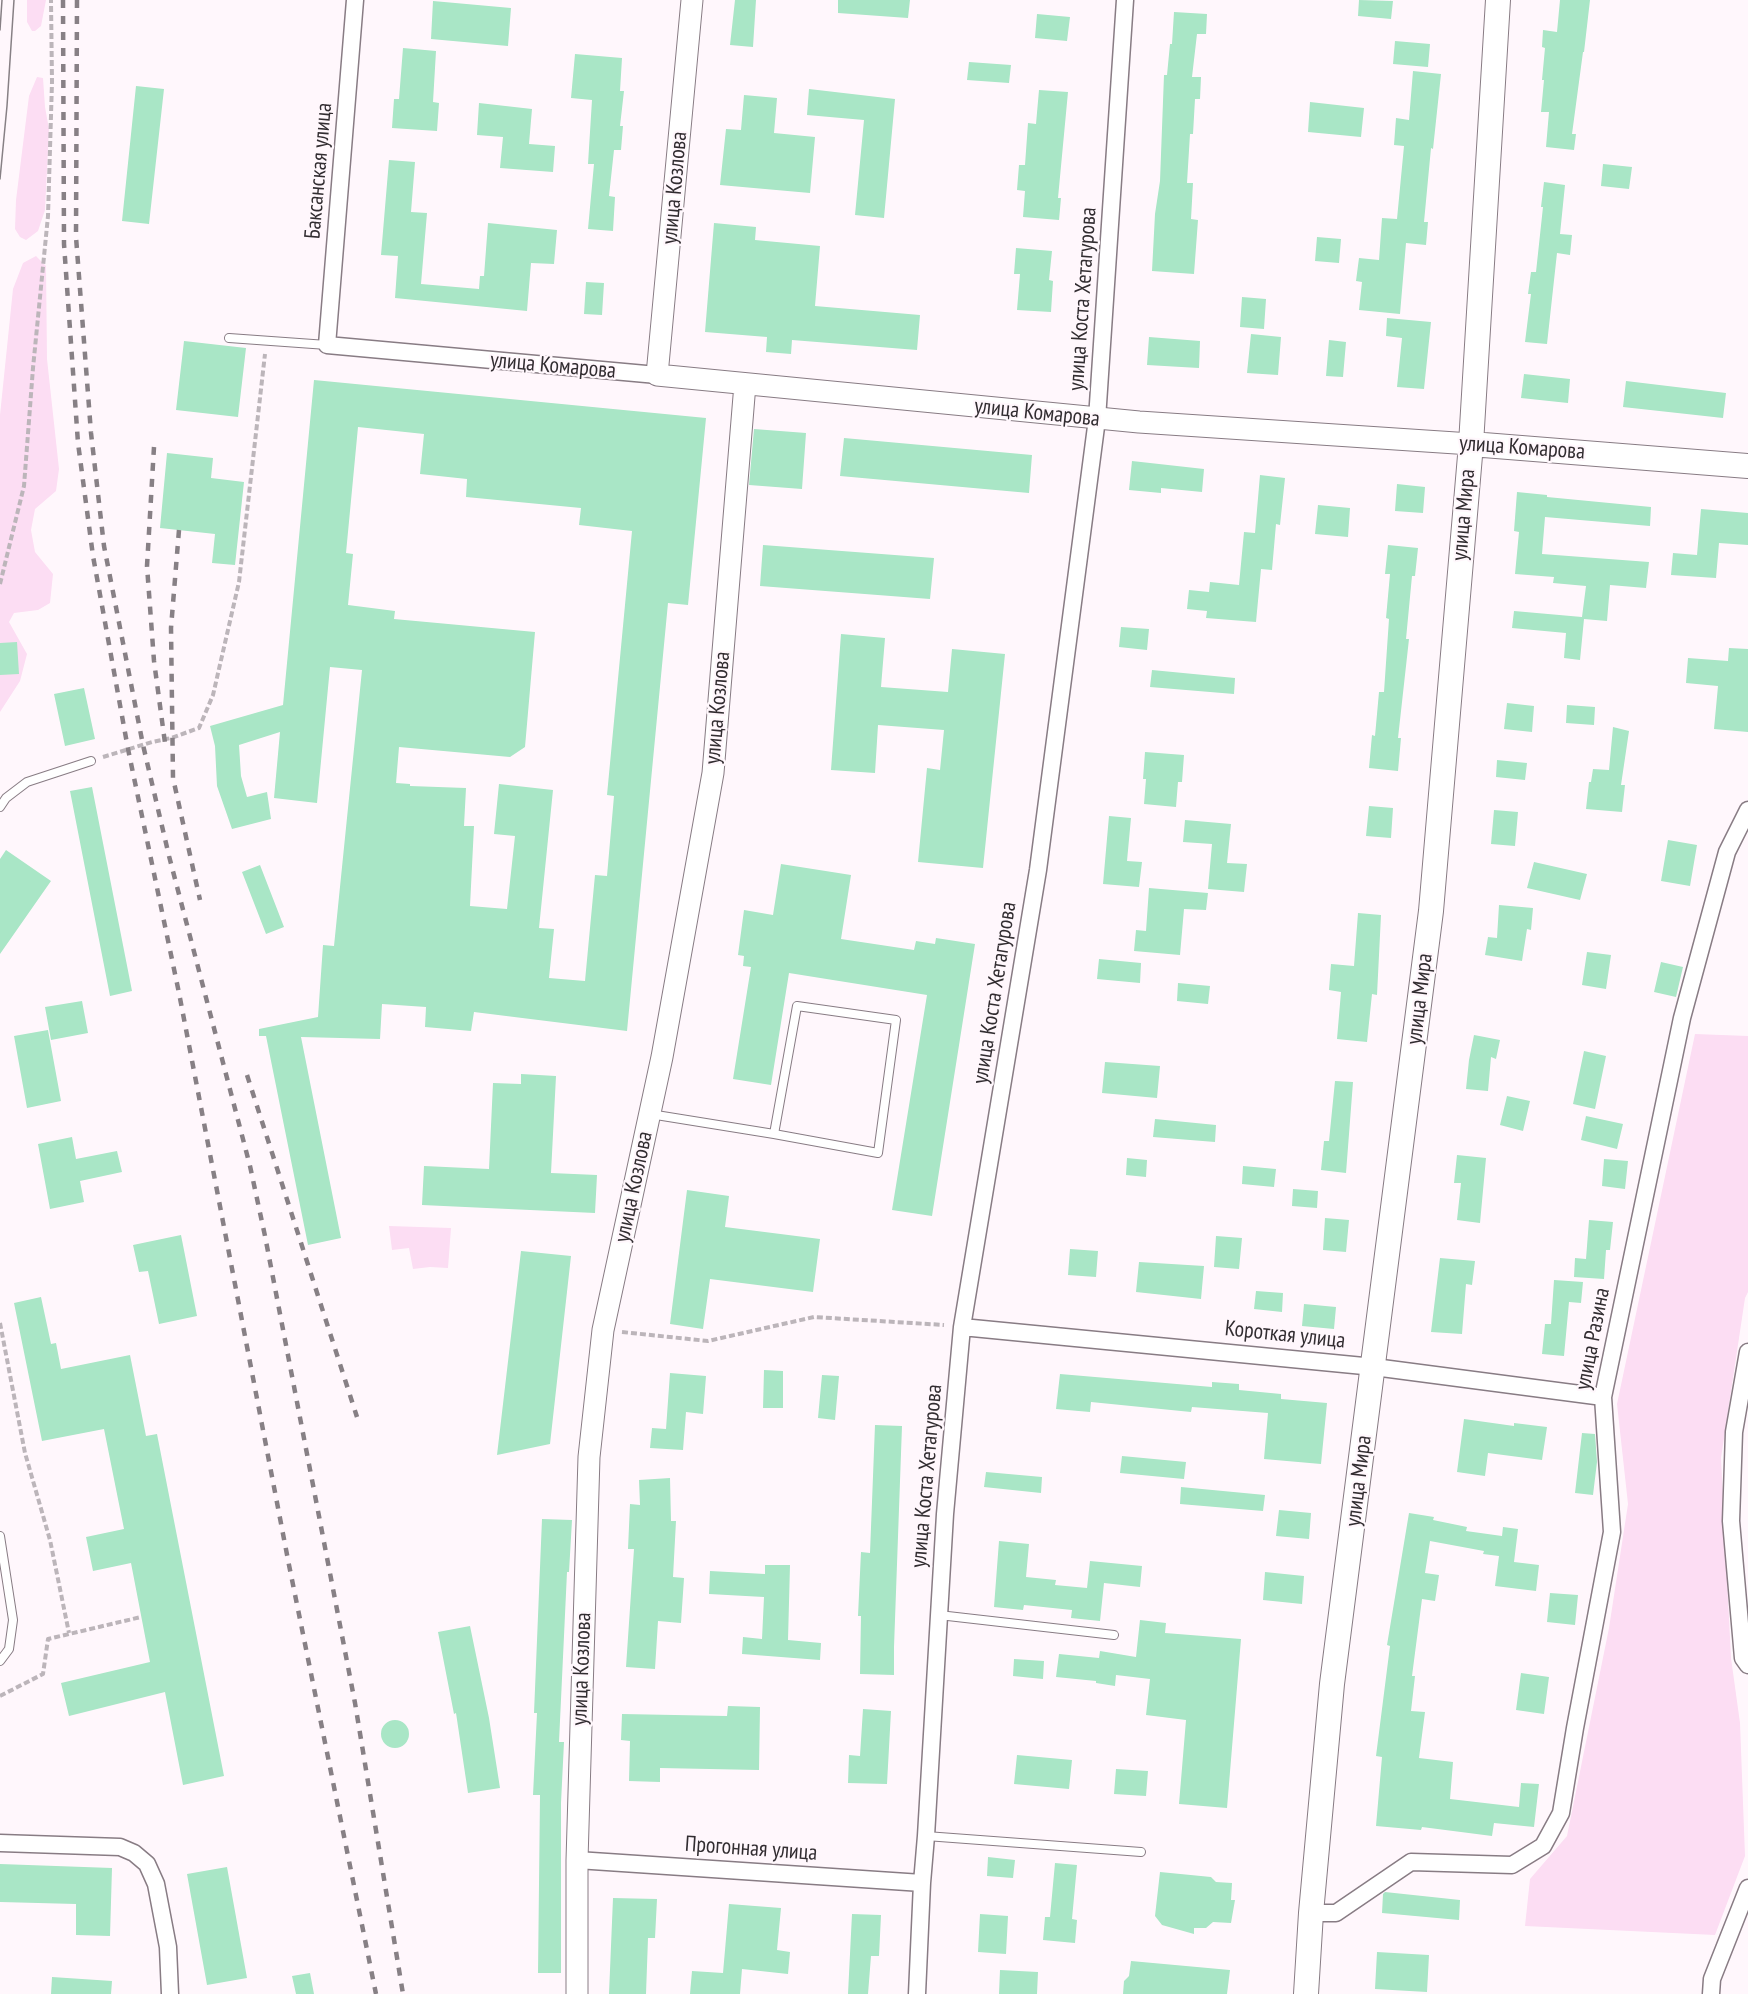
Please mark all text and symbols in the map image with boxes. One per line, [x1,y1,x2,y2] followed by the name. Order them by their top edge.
[300,102,338,240] street label: Баксанская улица
[657,131,693,245] street label: улица Козлова
[1063,206,1103,392] street label: улица Коста Хетагурова
[489,347,617,385] street label: улица Комарова
[973,393,1101,433] street label: улица Комарова
[1458,430,1586,466] street label: улица Комарова
[1447,468,1481,562] street label: улица Мира
[700,651,736,765] street label: улица Козлова
[968,900,1022,1086] street label: улица Коста Хетагурова
[1401,952,1439,1046] street label: улица Мира
[609,1129,659,1245] street label: улица Козлова
[1570,1286,1616,1392] street label: улица Разина
[1224,1316,1346,1354] street label: Короткая улица
[906,1383,948,1569] street label: улица Коста Хетагурова
[1340,1434,1378,1528] street label: улица Мира
[567,1612,597,1726] street label: улица Козлова
[684,1831,818,1867] street label: Прогонная улица

